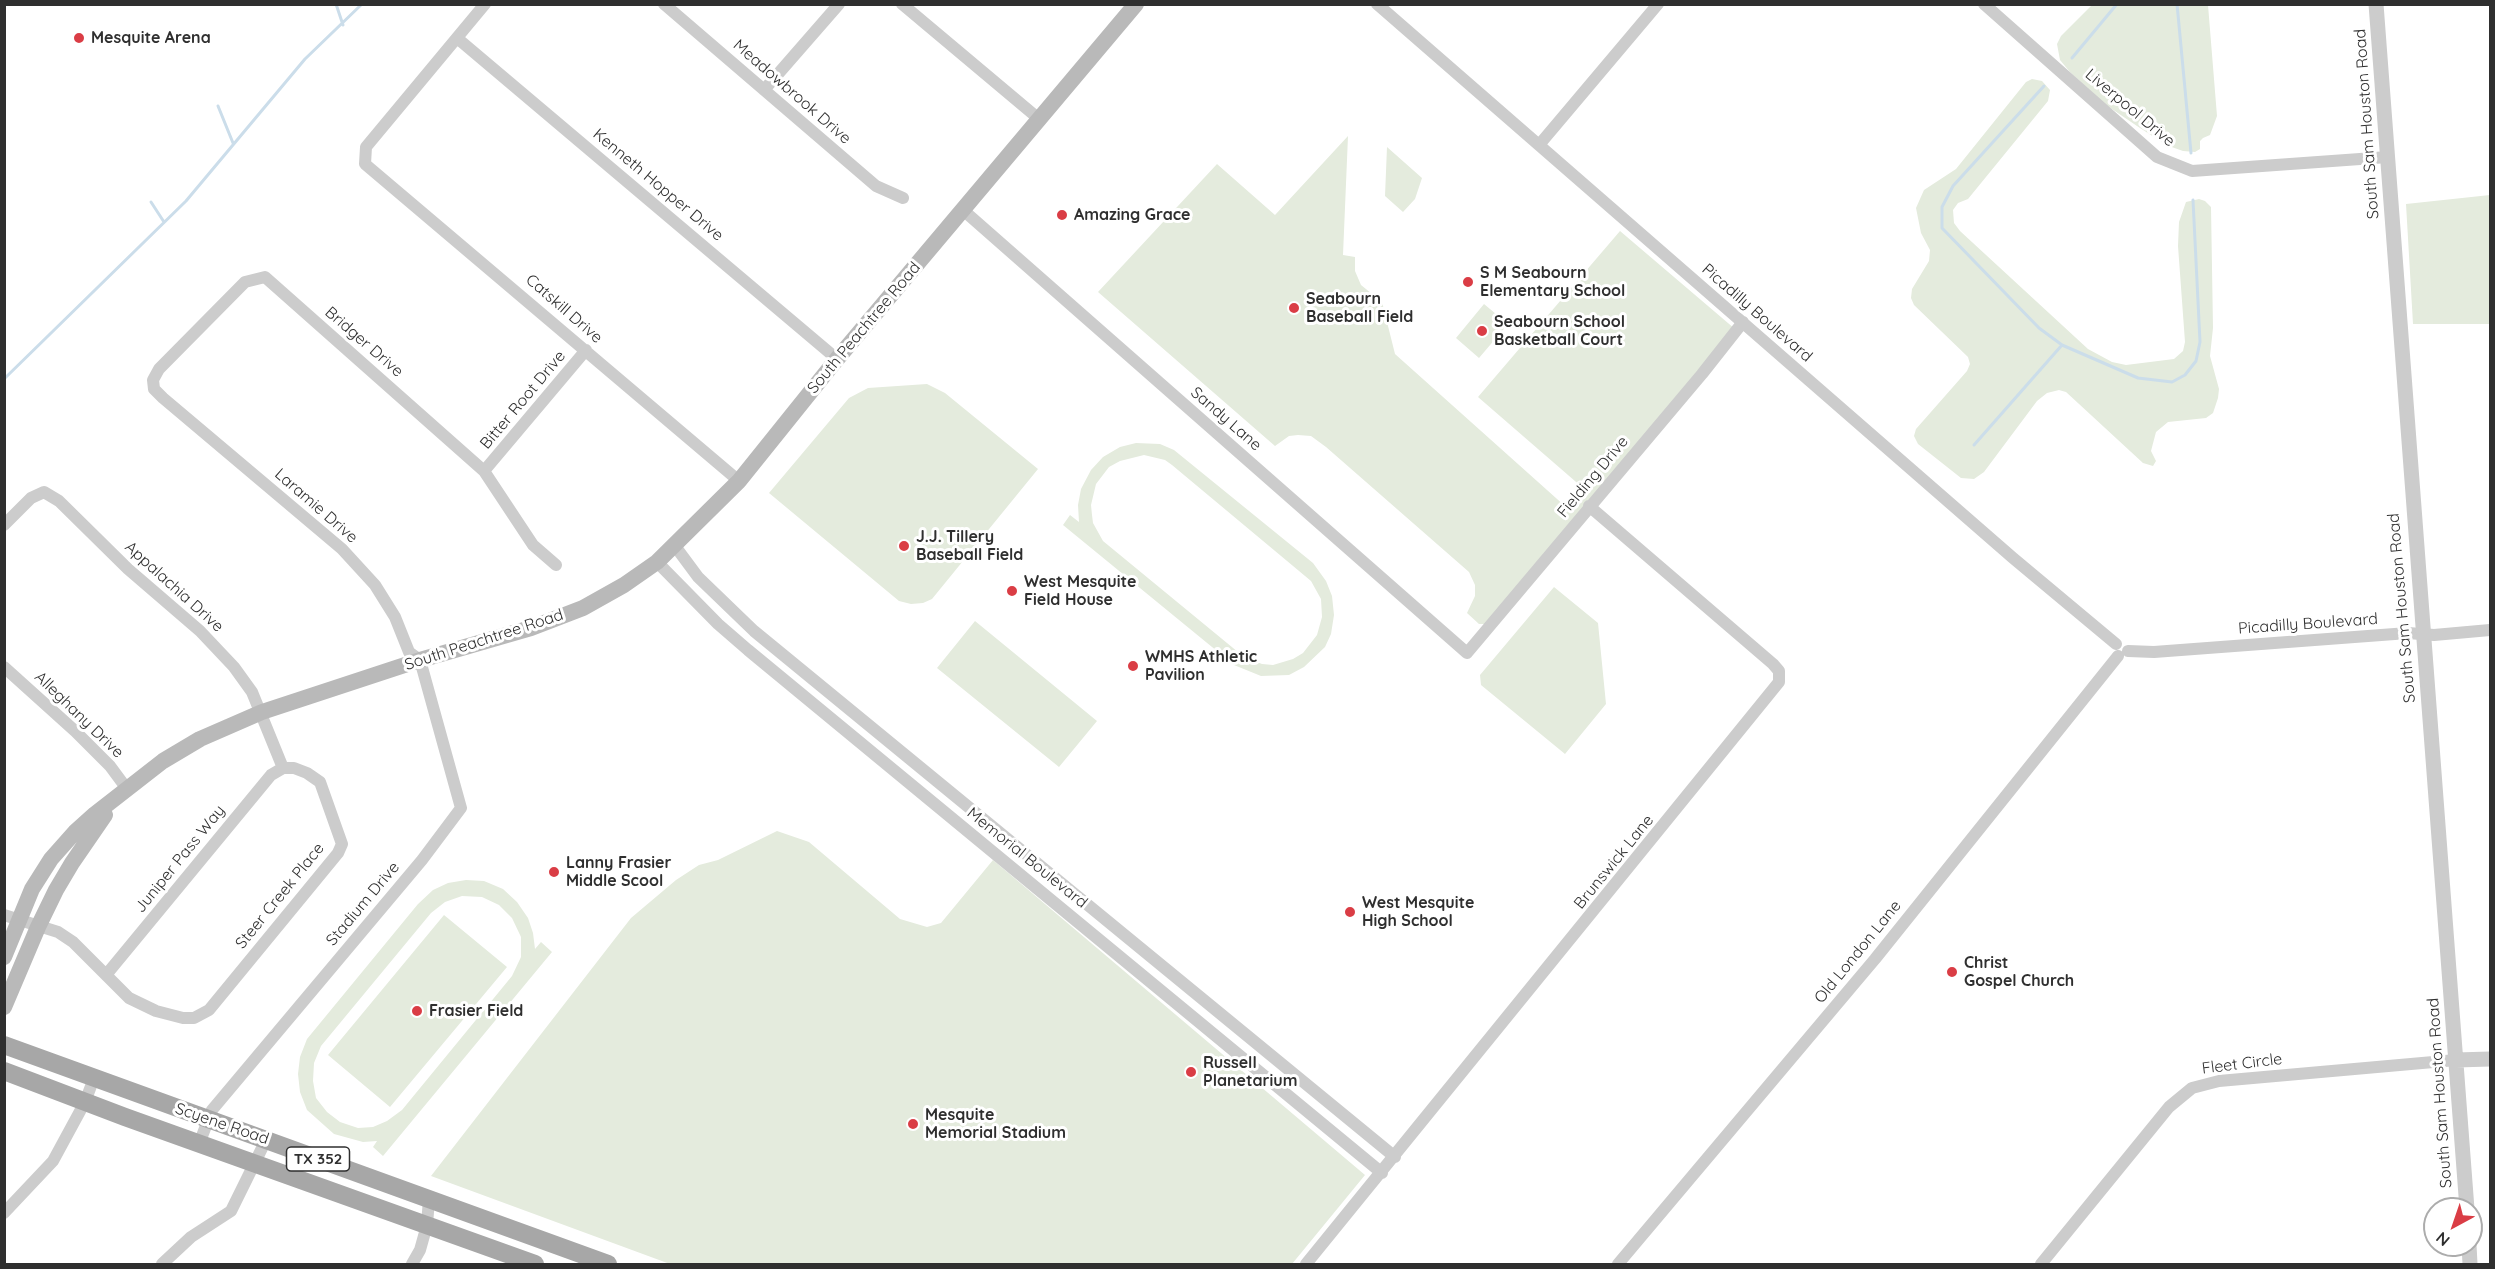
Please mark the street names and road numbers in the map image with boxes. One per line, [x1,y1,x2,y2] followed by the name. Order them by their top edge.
[2351,28,2383,220] street label: South Sam Houston Road
[729,36,855,148] street label: Meadowbrook Drive
[2081,65,2179,151] street label: Liverpool Drive
[589,125,727,245] street label: Kenneth Hopper Drive
[803,258,925,398] street label: South Peachtree Road
[1698,260,1816,366] street label: Picadilly Boulevard
[522,270,606,348] street label: Catskill Drive
[321,303,407,381] street label: Bridger Drive
[476,347,570,453] street label: Bitter Root Drive
[1187,383,1265,455] street label: Sandy Lane
[1553,432,1633,522] street label: Fielding Drive
[271,465,361,547] street label: Laramie Drive
[2384,512,2420,704] street label: South Sam Houston Road
[121,538,227,636] street label: Appalachia Drive
[402,605,566,675] street label: South Peachtree Road
[2238,610,2378,638] street label: Picadilly Boulevard
[30,668,128,762] street label: Alleghany Drive
[131,801,229,917] street label: Juniper Pass Way
[963,804,1091,912] street label: Memorial Boulevard
[1570,811,1658,913] street label: Brunswick Lane
[231,839,329,953] street label: Steer Creek Place
[322,858,404,950] street label: Stadium Drive
[1811,897,1905,1007] street label: Old London Lane
[2424,997,2456,1189] street label: South Sam Houston Road
[2201,1050,2283,1078] street label: Fleet Circle
[173,1099,271,1149] street label: Scyene Road
[286,1147,350,1171] road number: TX 352

